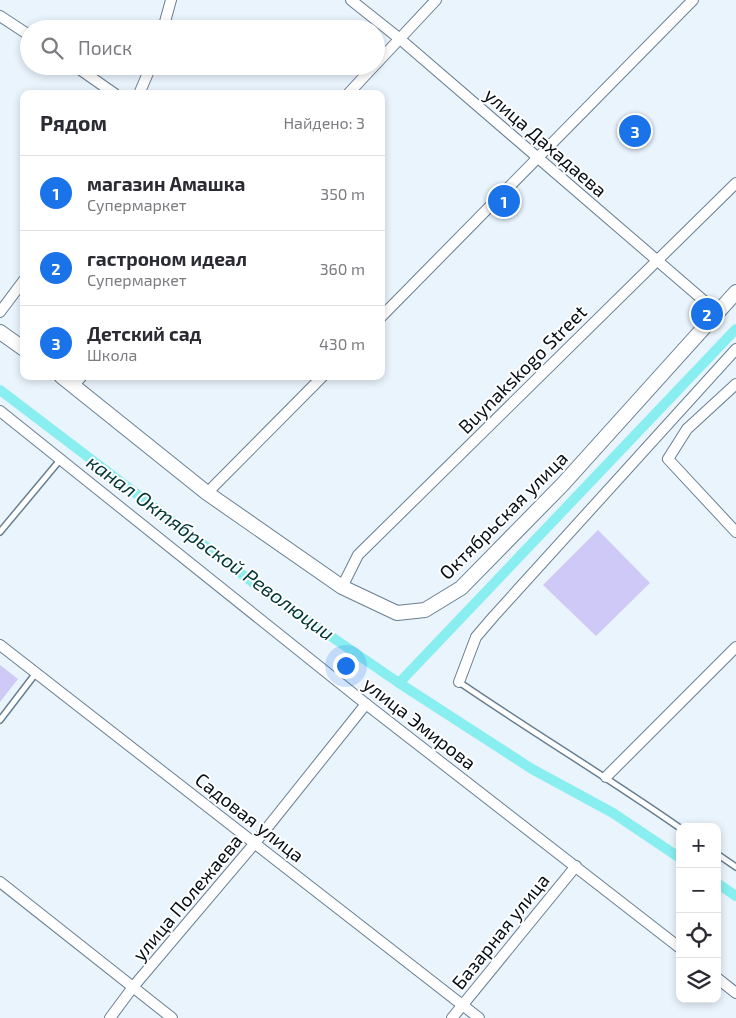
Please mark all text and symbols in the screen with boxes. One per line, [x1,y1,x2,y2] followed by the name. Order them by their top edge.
[20,20,385,75] search box
[38,34,66,62] icon: search
[78,36,132,59] text: Поиск
[480,83,612,202] street label: улица Дахадаева
[40,110,107,135] text: Рядом
[619,112,651,150] pin: 3
[283,113,365,132] text: Найдено: 3
[87,172,245,195] text: магазин Амашка
[488,182,520,220] pin: 1
[53,184,59,203] text: 1
[320,184,365,203] text: 350 m
[87,195,186,214] text: Супермаркет
[87,247,247,270] text: гастроном идеал
[51,259,61,278] text: 2
[320,259,365,278] text: 360 m
[87,270,186,289] text: Супермаркет
[691,295,723,333] pin: 2
[453,300,591,438] street label: Buynakskogo Street
[87,322,202,345] text: Детский сад
[51,334,61,353] text: 3
[319,334,365,353] text: 430 m
[87,345,137,364] text: Школа
[434,446,573,585] street label: Октябрьская улица
[83,449,339,645] water label: канал Октябрьской Революции
[333,653,359,679] your location
[358,672,481,775] street label: улица Эмирова
[190,767,309,867] street label: Садовая улица
[676,823,721,1003] map controls
[676,823,721,868] button: +
[127,829,247,966] street label: улица Полежаева
[676,868,721,913] button: −
[446,869,554,994] street label: Базарная улица
[676,913,721,958] button: locate
[676,958,721,1003] button: layers

